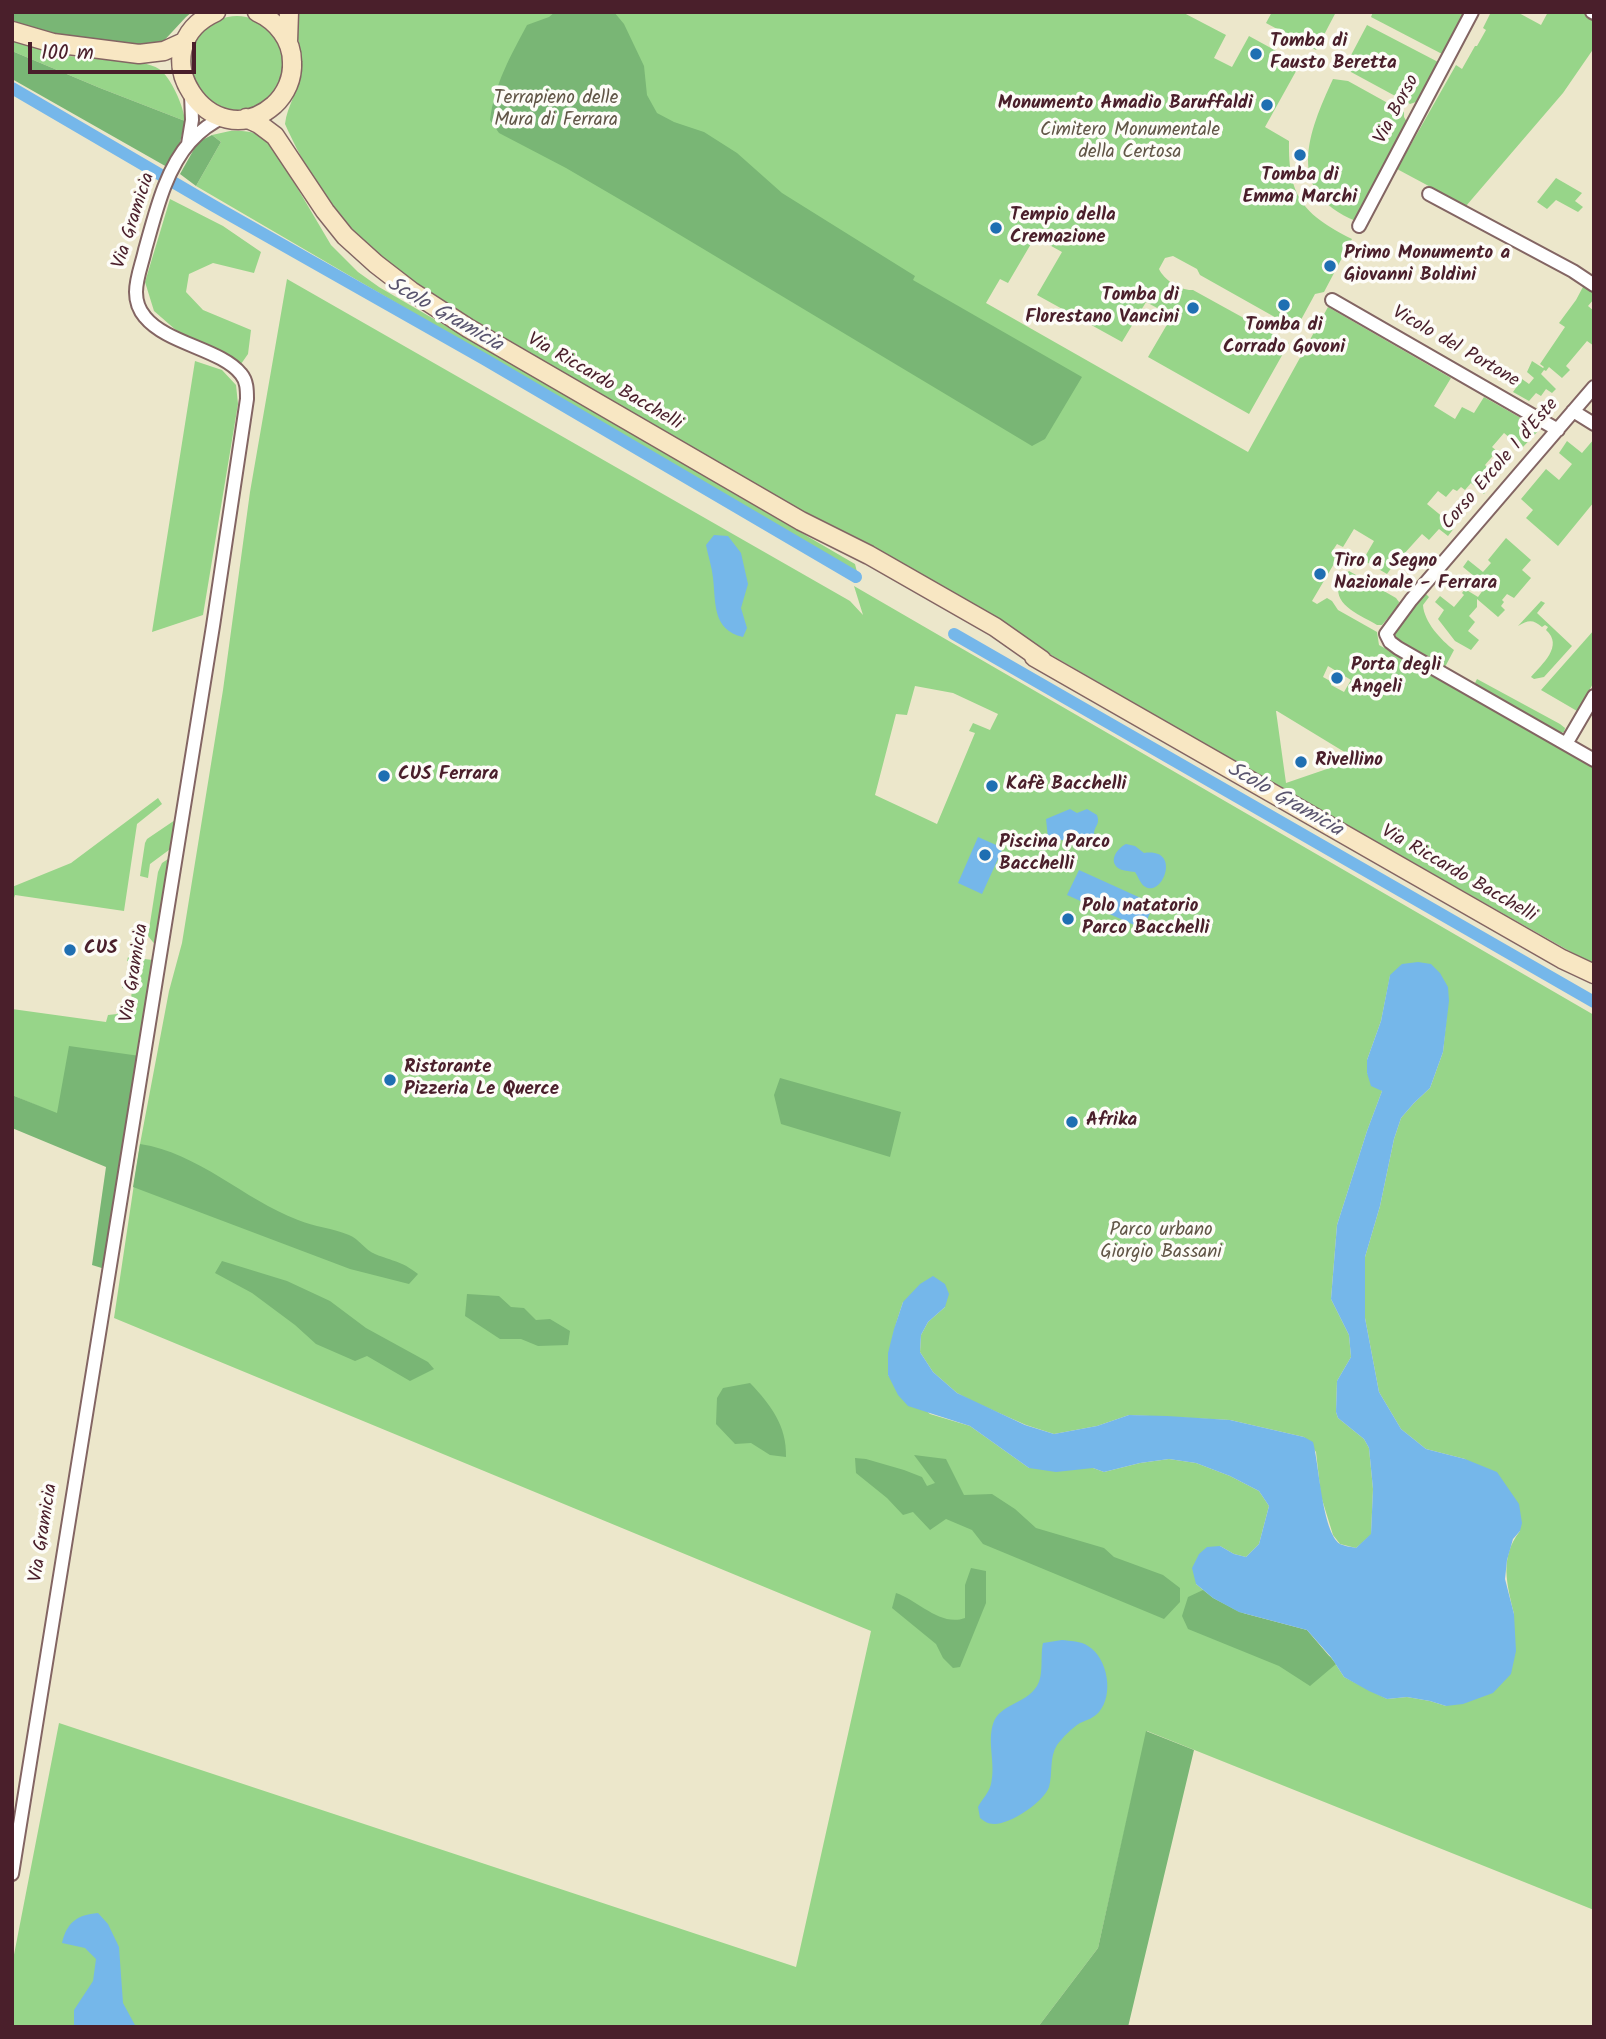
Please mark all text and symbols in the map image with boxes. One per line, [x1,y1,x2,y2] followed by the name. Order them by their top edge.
[32,28,200,72] scale bar
[1270,32,1397,76] place label: Tomba di Fausto Beretta
[41,37,94,70] text: 100 m
[1248,46,1264,62] marker: Tomba di Fausto Beretta
[1370,72,1426,148] street label: Via Borso
[494,89,618,133] park label: Terrapieno delle Mura di Ferrara
[998,94,1253,116] place label: Monumento Amadio Baruffaldi
[1259,97,1275,113] marker: Monumento Amadio Baruffaldi
[1040,121,1220,165] park label: Cimitero Monumentale della Certosa
[1292,147,1308,163] marker: Tomba di Emma Marchi
[1243,166,1357,210] place label: Tomba di Emma Marchi
[109,170,161,272] street label: Via Gramicia
[1010,206,1116,250] place label: Tempio della Cremazione
[988,220,1004,236] marker: Tempio della Cremazione
[1344,244,1510,288] place label: Primo Monumento a Giovanni Boldini
[1322,258,1338,274] marker: Primo Monumento a Giovanni Boldini
[382,273,506,359] water label: Scolo Gramicia
[1025,286,1179,330] place label: Tomba di Florestano Vancini
[1276,297,1292,313] marker: Tomba di Corrado Govoni
[1185,300,1201,316] marker: Tomba di Florestano Vancini
[1387,302,1523,394] street label: Vicolo del Portone
[1223,316,1345,360] place label: Tomba di Corrado Govoni
[522,329,686,437] street label: Via Riccardo Bacchelli
[1438,395,1564,535] street label: Corso Ercole I d'Este
[1334,552,1497,596] place label: Tiro a Segno Nazionale - Ferrara
[1312,566,1328,582] marker: Tiro a Segno Nazionale - Ferrara
[1351,656,1441,700] place label: Porta degli Angeli
[1329,670,1345,686] marker: Porta degli Angeli
[1315,751,1383,773] place label: Rivellino
[1293,754,1309,770] marker: Rivellino
[1222,758,1346,844] water label: Scolo Gramicia
[398,765,498,787] place label: CUS Ferrara
[376,768,392,784] marker: CUS Ferrara
[1006,775,1126,797] place label: Kafè Bacchelli
[984,778,1000,794] marker: Kafè Bacchelli
[1376,821,1540,929] street label: Via Riccardo Bacchelli
[999,833,1110,877] place label: Piscina Parco Bacchelli
[977,847,993,863] marker: Piscina Parco Bacchelli
[1082,897,1209,941] place label: Polo natatorio Parco Bacchelli
[1060,911,1076,927] marker: Polo natatorio Parco Bacchelli
[117,922,155,1024] street label: Via Gramicia
[84,939,118,961] place label: CUS
[62,942,78,958] marker: CUS
[404,1058,559,1102] place label: Ristorante Pizzeria Le Querce
[382,1072,398,1088] marker: Ristorante Pizzeria Le Querce
[1086,1111,1137,1133] place label: Afrika
[1064,1114,1080,1130] marker: Afrika
[1100,1221,1222,1265] park label: Parco urbano Giorgio Bassani
[26,1482,64,1584] street label: Via Gramicia

